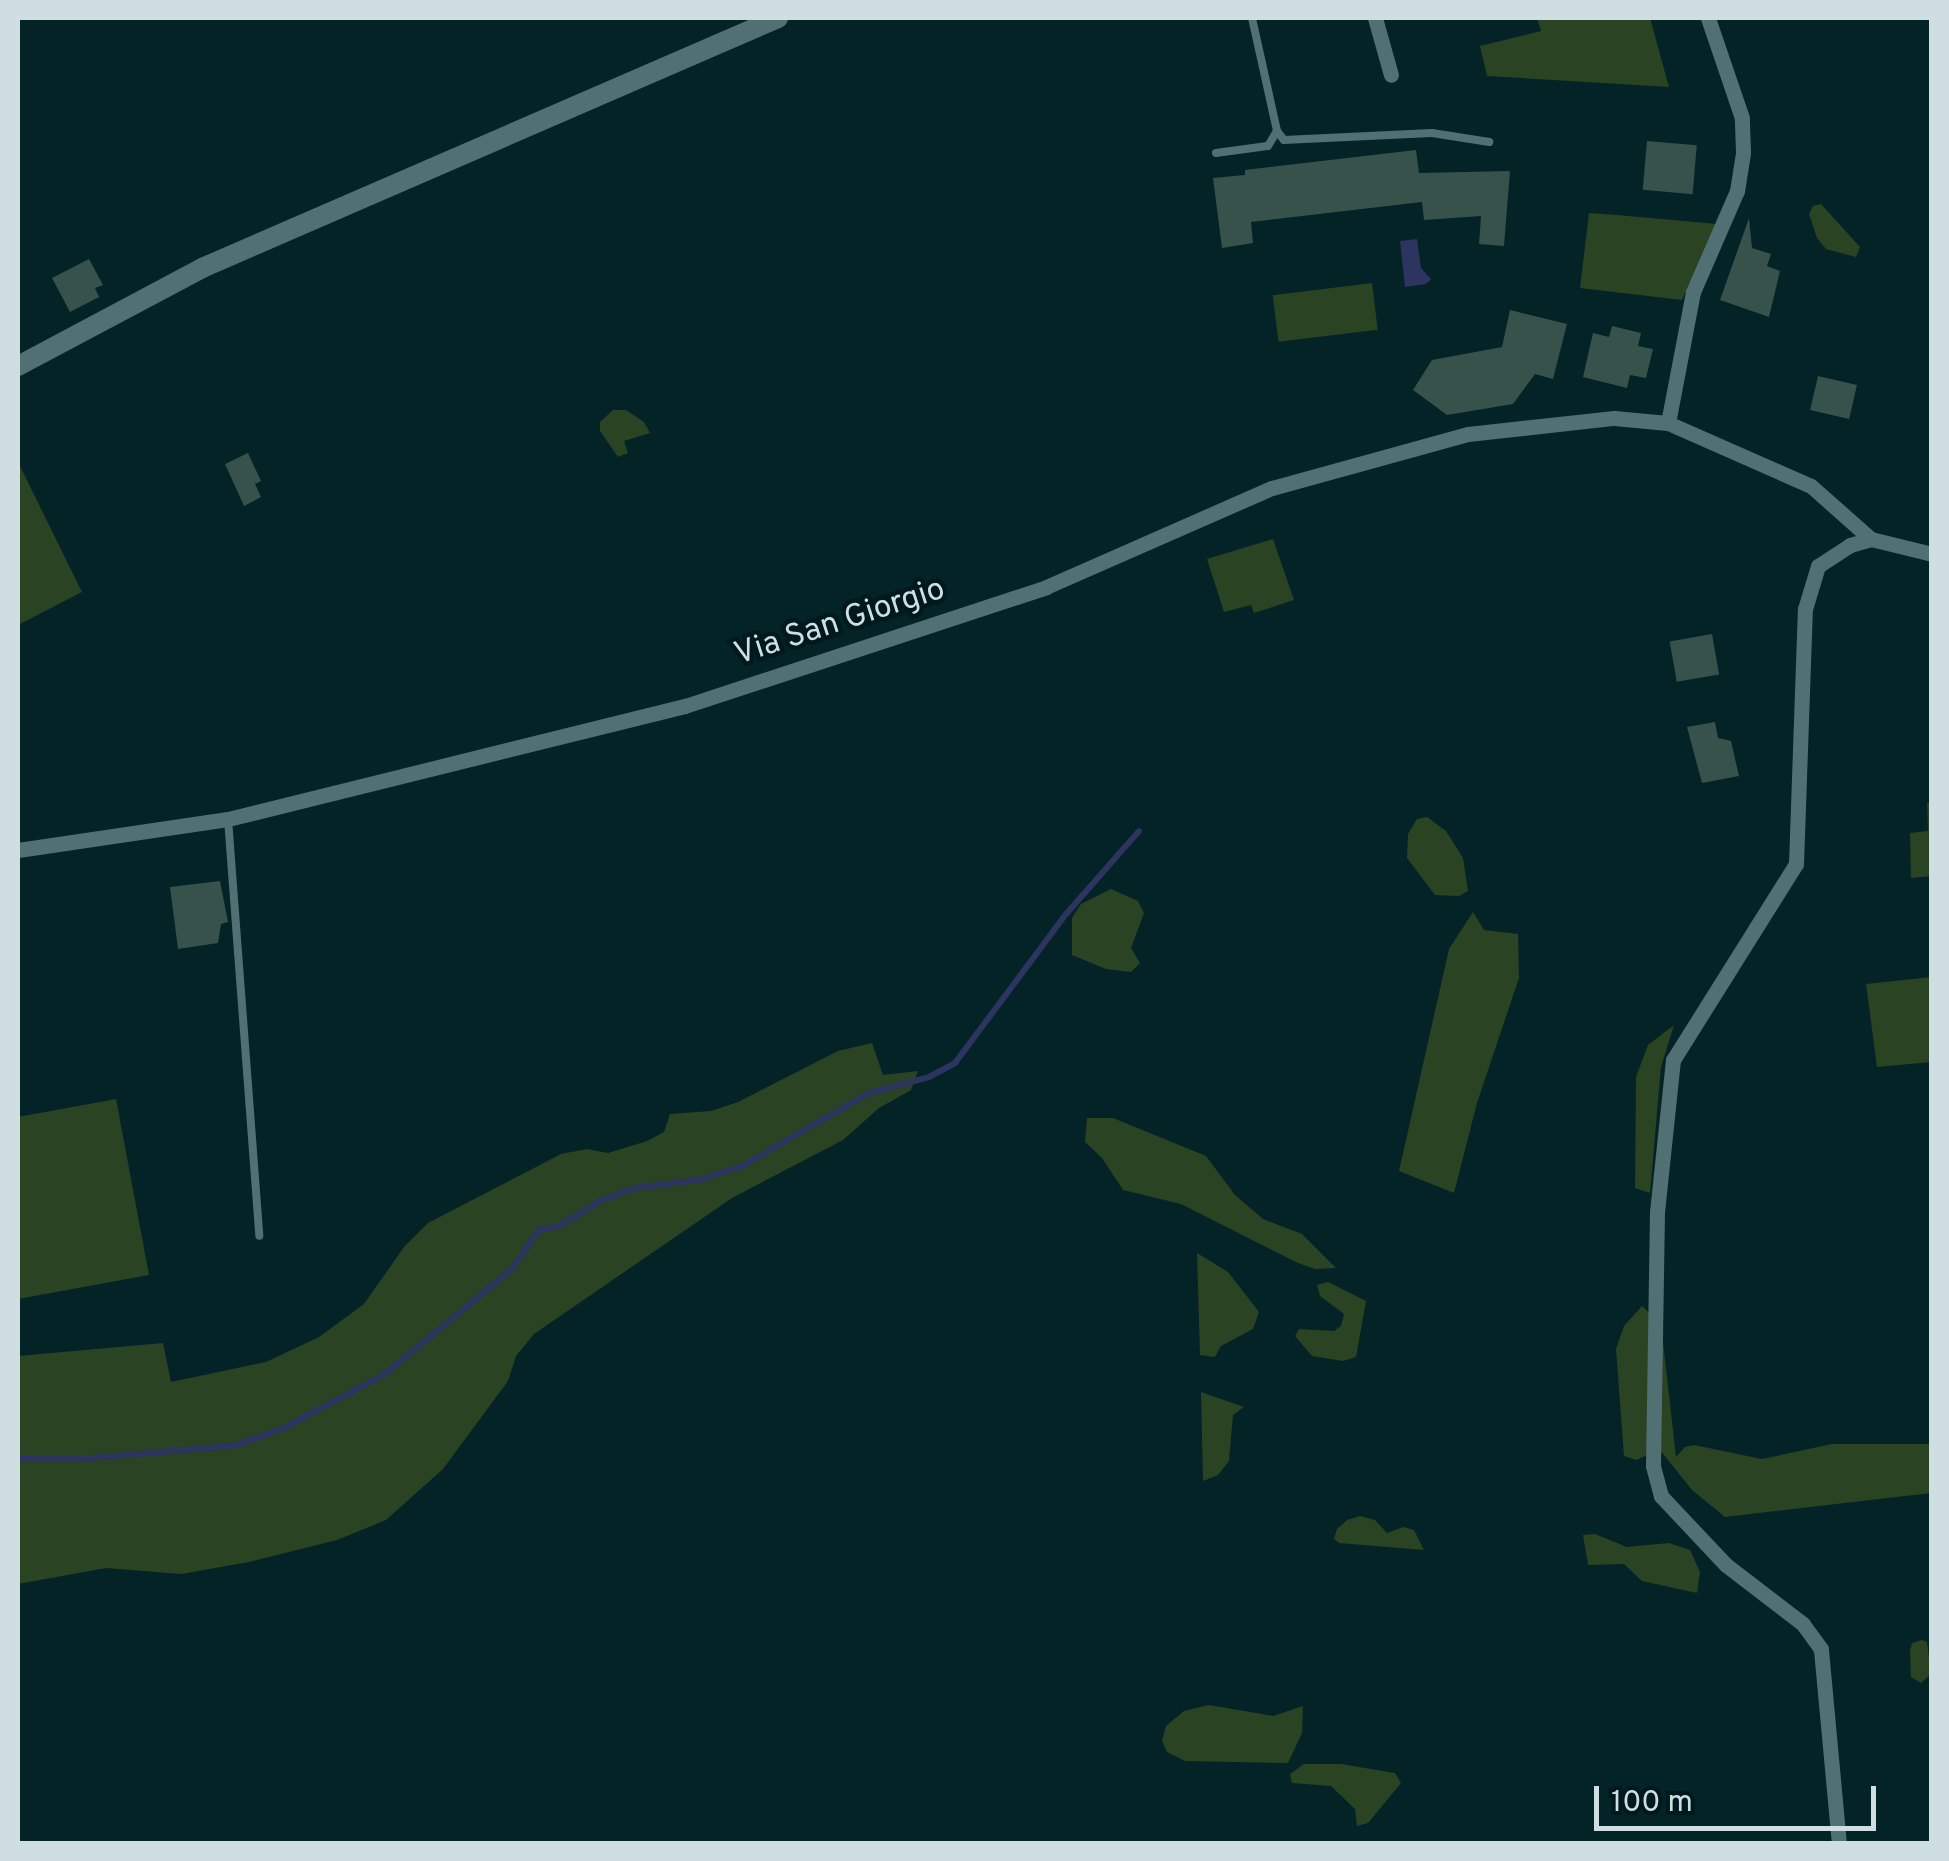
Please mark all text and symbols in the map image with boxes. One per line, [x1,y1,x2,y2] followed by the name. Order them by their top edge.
[730,571,950,675] street label: Via San Giorgio
[1599,1766,1882,1828] scale bar
[1611,1785,1693,1822] text: 100 m

